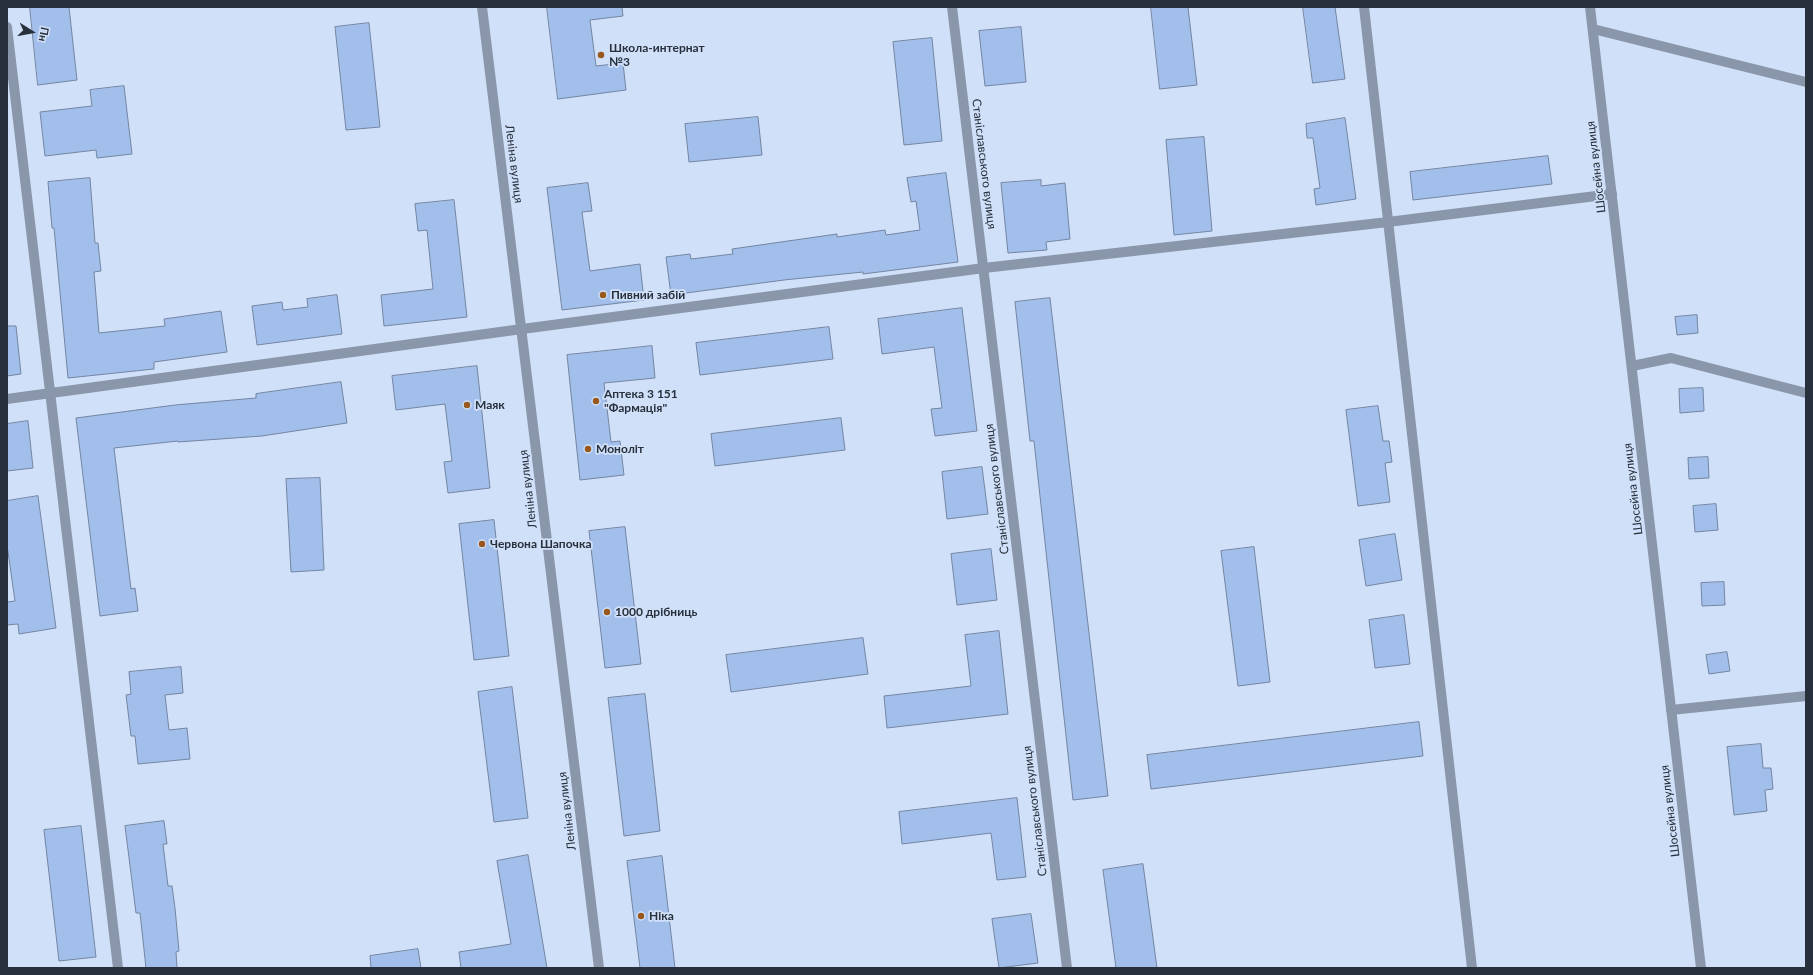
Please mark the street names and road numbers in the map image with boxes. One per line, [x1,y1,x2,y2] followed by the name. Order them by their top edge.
[969,98,999,230] street label: Станіславського вулиця
[1583,120,1609,214] street label: Шосейна вулиця
[502,124,526,204] street label: Леніна вулиця
[982,423,1012,555] street label: Станіславського вулиця
[1620,442,1646,536] street label: Шосейна вулиця
[516,449,540,529] street label: Леніна вулиця
[1020,745,1050,877] street label: Станіславського вулиця
[1657,764,1683,858] street label: Шосейна вулиця
[555,771,579,851] street label: Леніна вулиця

